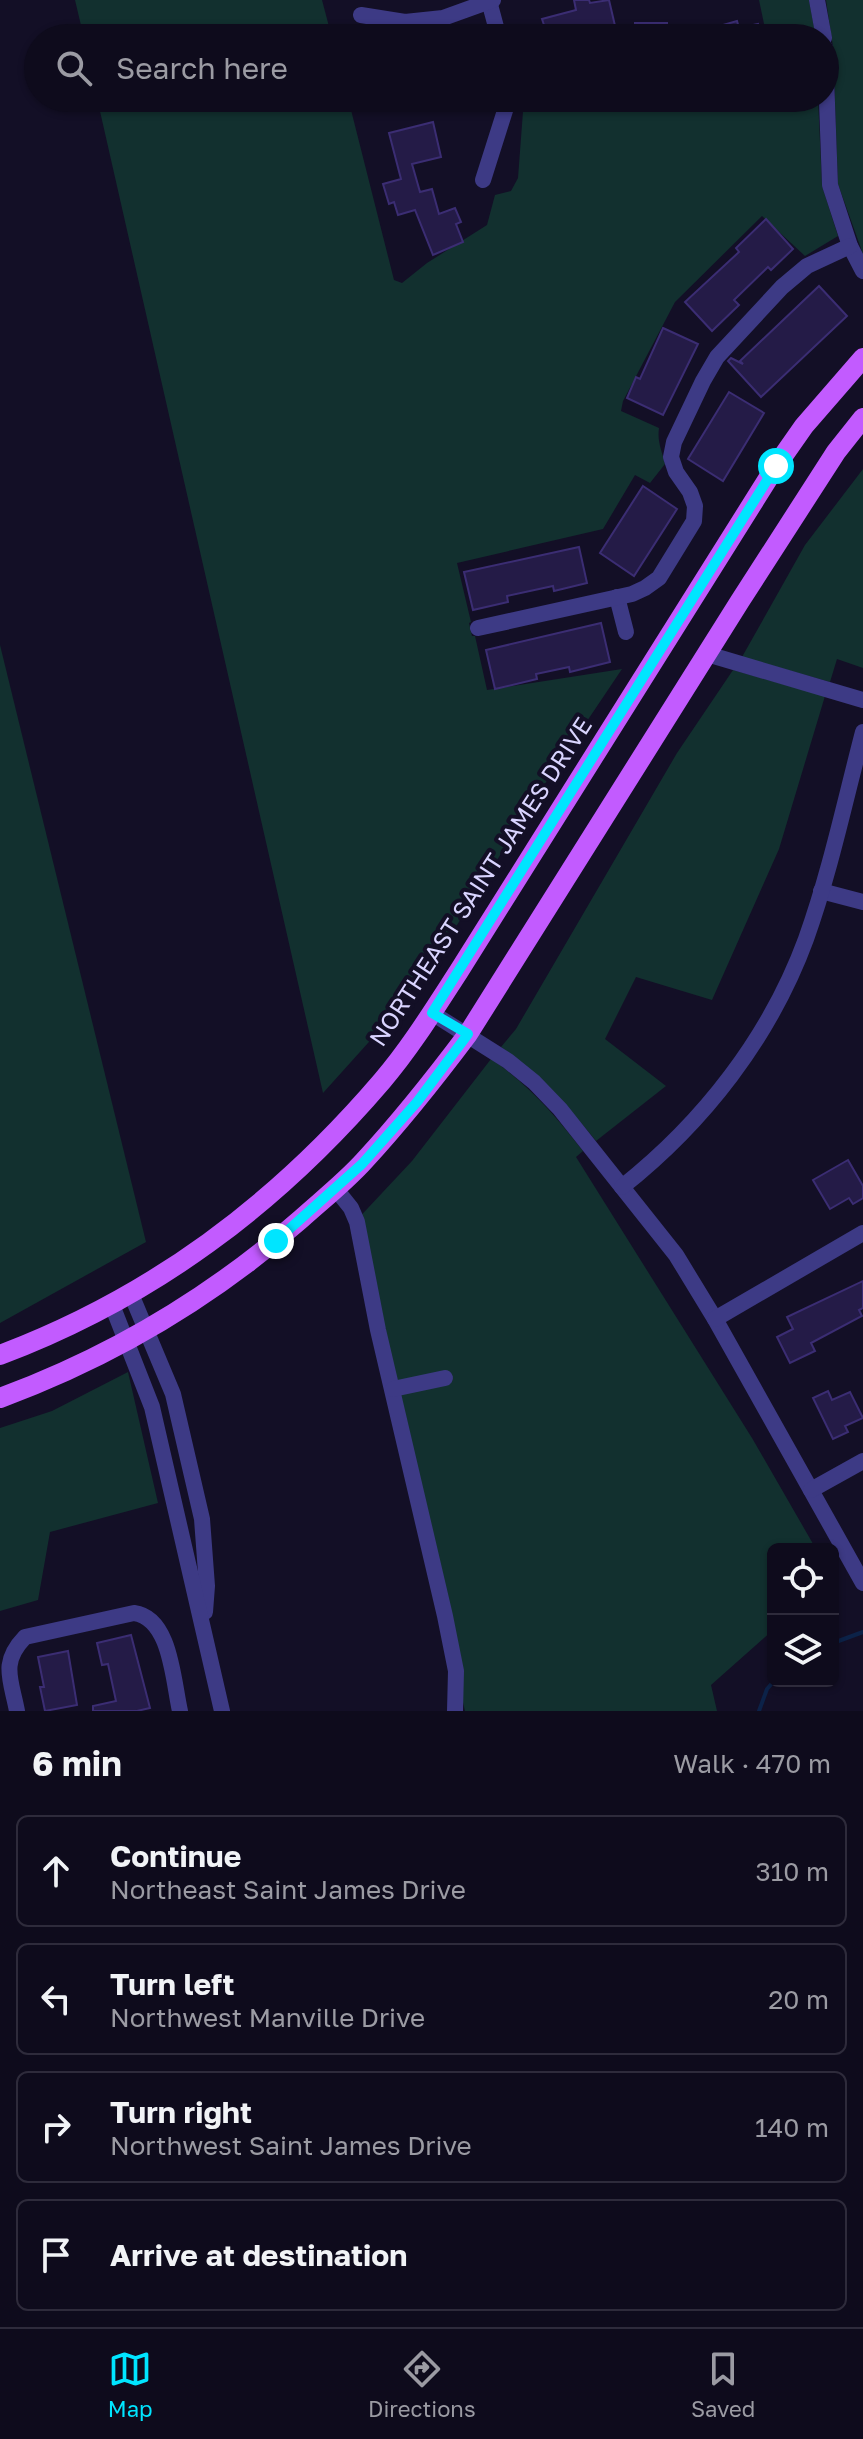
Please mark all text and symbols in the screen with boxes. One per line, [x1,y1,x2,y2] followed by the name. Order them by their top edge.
[24,24,839,112] search box
[52,46,96,90] icon: search
[116,50,288,86] text: Search here
[758,448,794,484] route start
[362,711,597,1051] street label: NORTHEAST SAINT JAMES DRIVE
[258,1223,294,1259] route end
[767,1543,839,1687] map controls
[767,1543,839,1615] button: locate
[767,1615,839,1687] button: layers
[32,1743,122,1783] text: 6 min
[673,1748,831,1779] text: Walk · 470 m
[110,1838,241,1874] text: Continue
[34,1849,78,1893] icon: ahead
[756,1856,829,1887] text: 310 m
[110,1874,466,1905] text: Northeast Saint James Drive
[110,1966,235,2002] text: Turn left
[34,1977,78,2021] icon: left
[768,1984,829,2015] text: 20 m
[110,2002,425,2033] text: Northwest Manville Drive
[110,2094,252,2130] text: Turn right
[34,2105,78,2149] icon: right
[755,2112,829,2143] text: 140 m
[110,2130,472,2161] text: Northwest Saint James Drive
[34,2233,78,2277] icon: arrive
[110,2237,407,2273] text: Arrive at destination
[108,2347,153,2422] tab: Map
[368,2347,476,2422] tab: Directions
[691,2347,755,2422] tab: Saved

